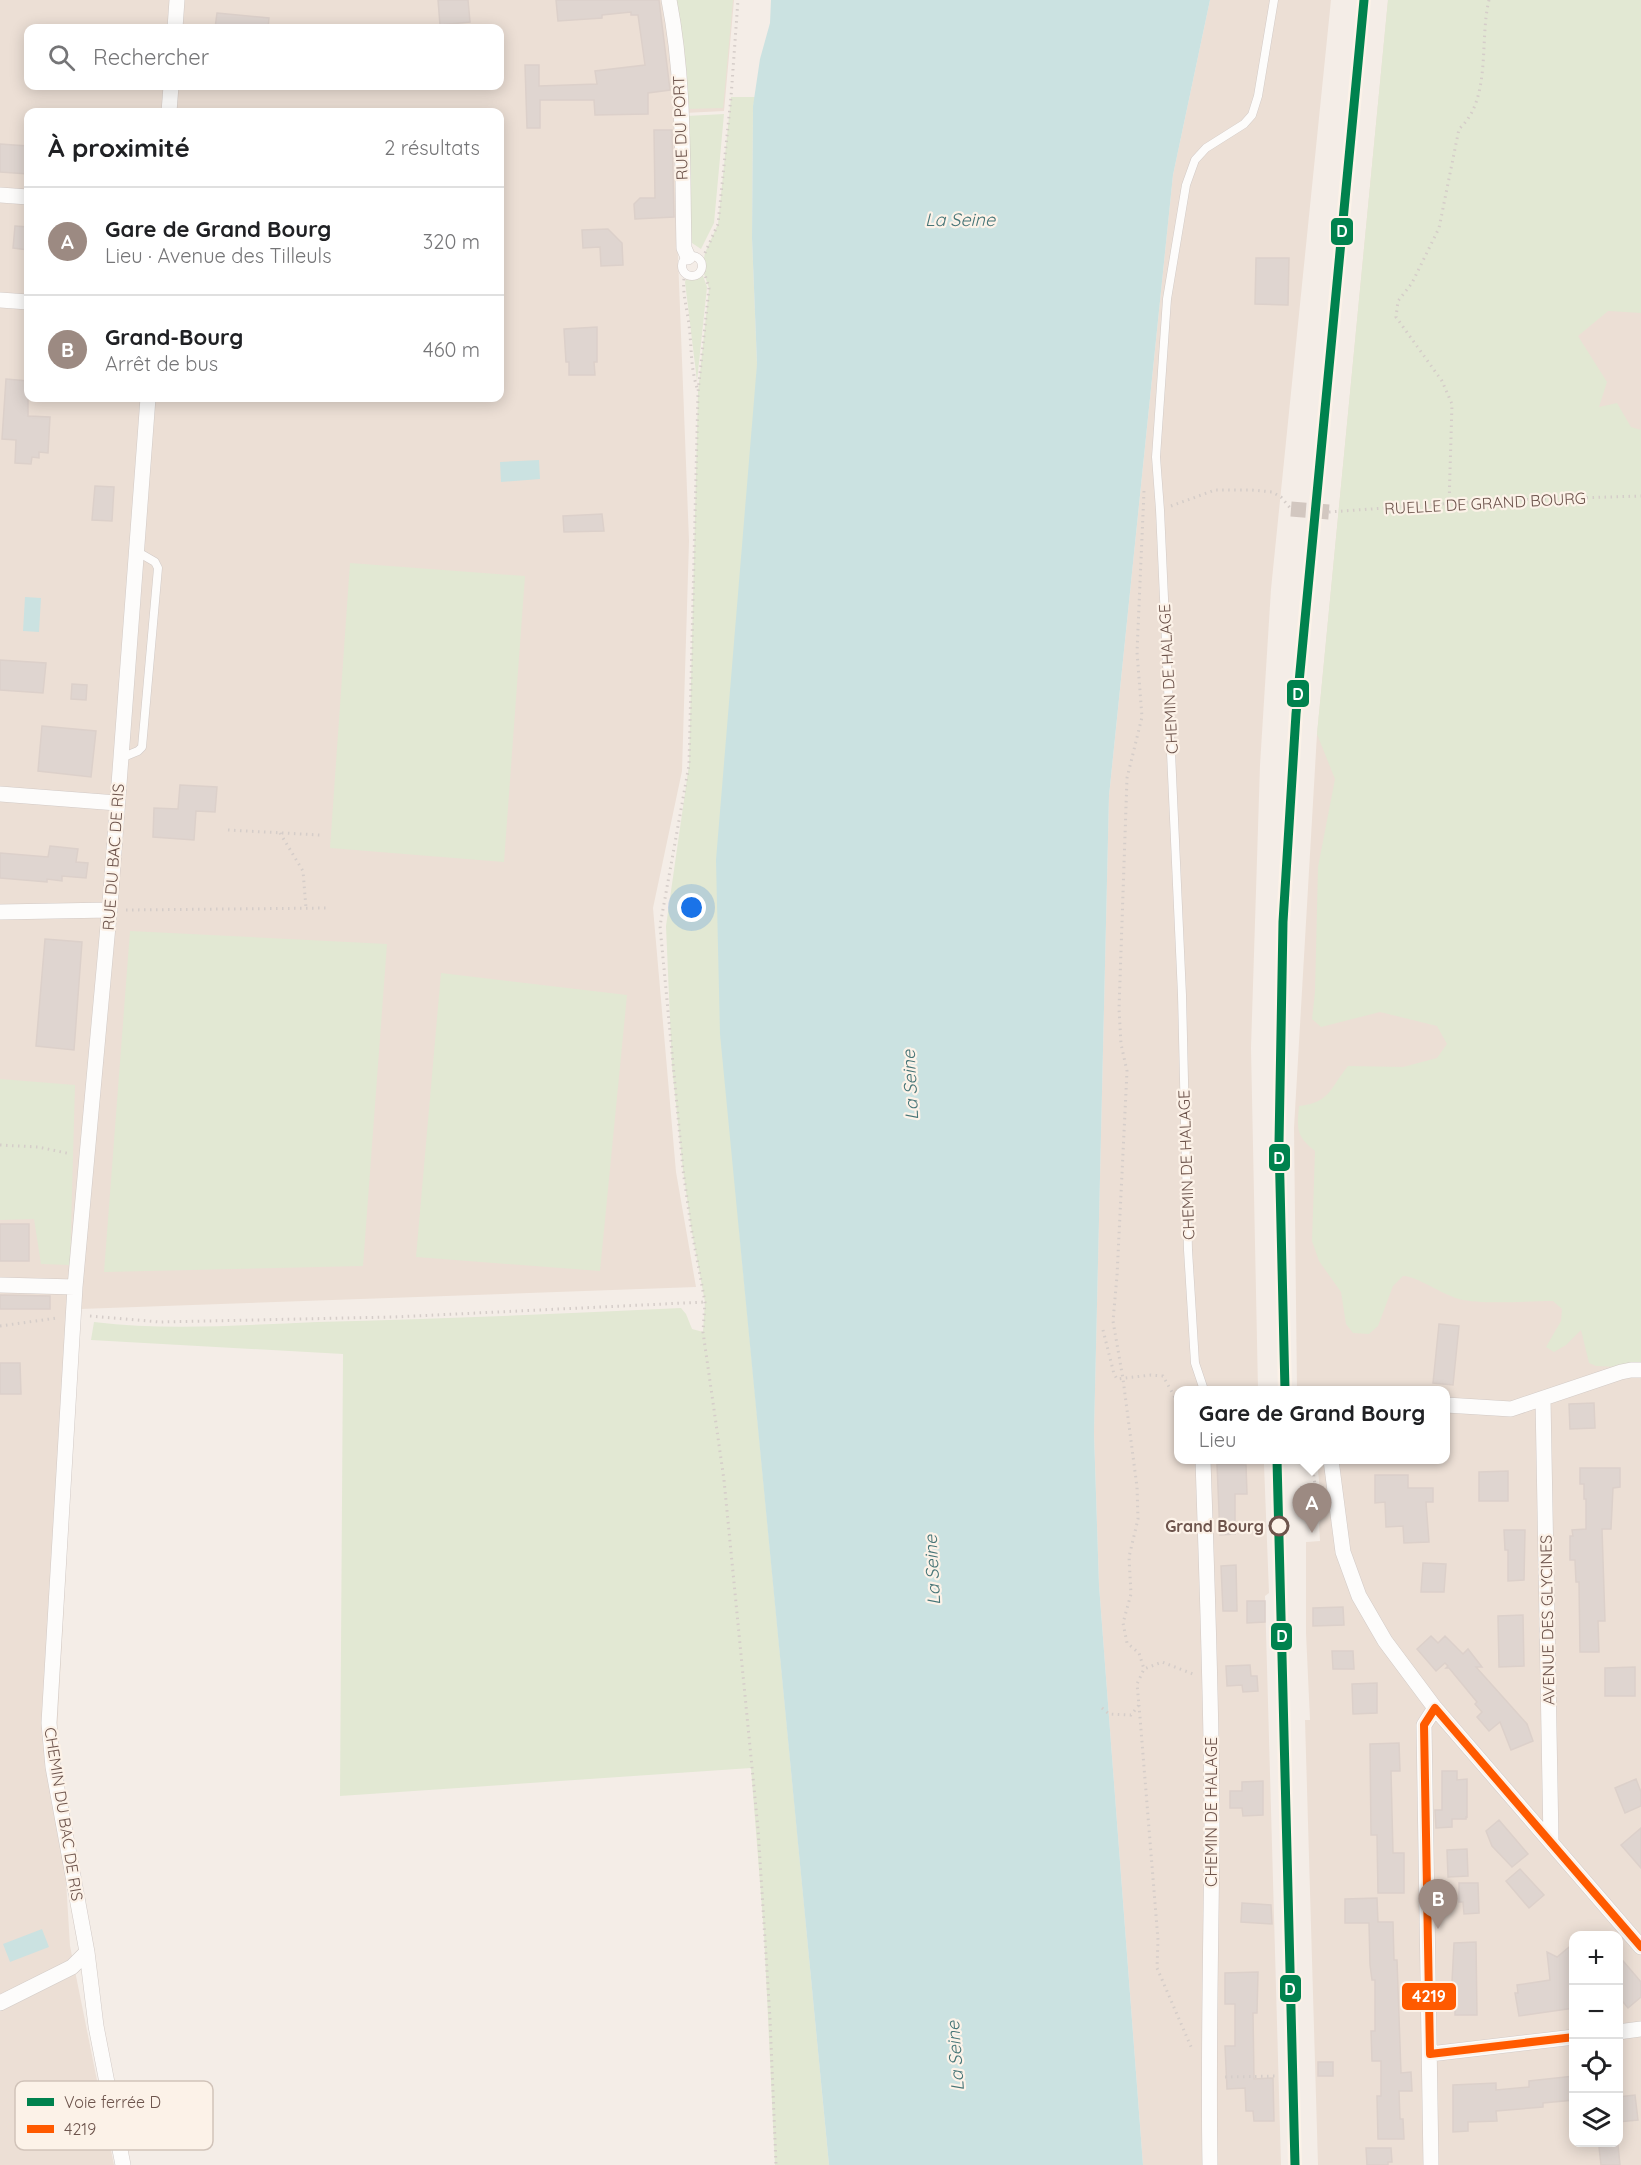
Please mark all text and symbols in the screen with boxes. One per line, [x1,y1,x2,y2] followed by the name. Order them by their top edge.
[24,24,504,90] search box
[45,41,78,74] icon: search
[93,43,209,71] text: Rechercher
[668,75,692,181] street label: RUE DU PORT
[48,131,190,164] text: À proximité
[384,135,480,160] text: 2 résultats
[925,208,996,231] water label: La Seine
[105,215,331,243] text: Gare de Grand Bourg
[1330,217,1354,246] line badge: D
[1336,221,1348,241] text: D
[61,229,74,254] text: A
[423,229,480,254] text: 320 m
[105,243,332,268] text: Lieu · Avenue des Tilleuls
[105,323,243,351] text: Grand-Bourg
[61,337,74,362] text: B
[423,337,480,362] text: 460 m
[105,351,218,376] text: Arrêt de bus
[1384,488,1586,518] street label: RUELLE DE GRAND BOURG
[1154,604,1182,754] street label: CHEMIN DE HALAGE
[1286,679,1310,708] line badge: D
[1292,684,1304,704] text: D
[98,783,128,931] street label: RUE DU BAC DE RIS
[677,893,706,922] your location
[897,1049,923,1121] water label: La Seine
[1173,1090,1199,1240] street label: CHEMIN DE HALAGE
[1268,1143,1291,1172] line badge: D
[1273,1148,1285,1168] text: D
[1174,1386,1450,1464] popup
[1199,1399,1425,1427] text: Gare de Grand Bourg
[1199,1427,1236,1452] text: Lieu
[1292,1484,1332,1533] pin: A
[1165,1516,1264,1536] place label: Grand Bourg
[1269,1516,1289,1536] marker: Grand Bourg
[919,1534,945,1606] water label: La Seine
[1536,1535,1558,1705] street label: AVENUE DES GLYCINES
[1270,1622,1293,1651] line badge: D
[1276,1626,1288,1646] text: D
[40,1726,88,1902] street label: CHEMIN DU BAC DE RIS
[1201,1737,1221,1887] street label: CHEMIN DE HALAGE
[1418,1880,1458,1929] pin: B
[1569,1931,1623,2147] map controls
[1569,1931,1623,1985] button: +
[1279,1974,1302,2003] line badge: D
[1284,1979,1296,1999] text: D
[1401,1982,1457,2011] line badge: 4219
[1569,1985,1623,2039] button: −
[1412,1986,1446,2006] text: 4219
[941,2019,969,2092] water label: La Seine
[1569,2039,1623,2093] button: locate
[15,2081,213,2150] legend
[64,2092,161,2112] text: Voie ferrée D
[1569,2093,1623,2147] button: layers
[64,2119,96,2139] text: 4219

